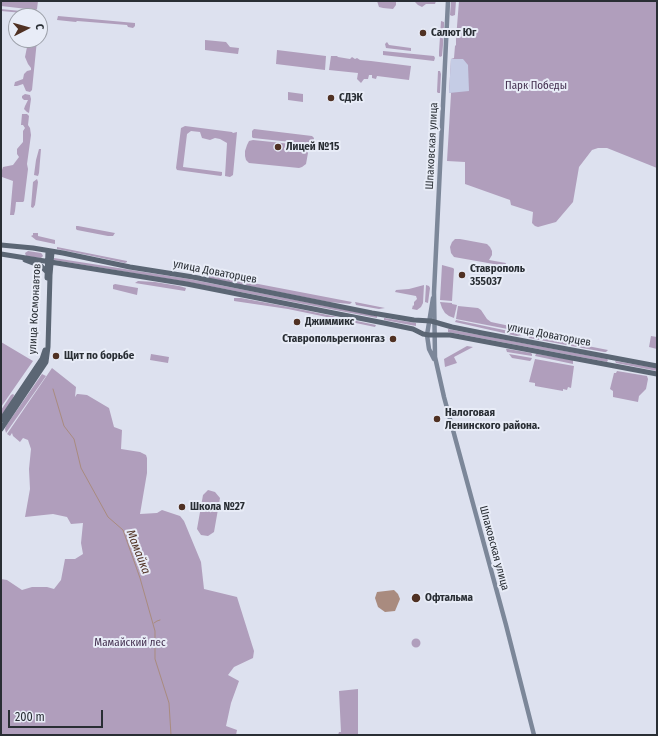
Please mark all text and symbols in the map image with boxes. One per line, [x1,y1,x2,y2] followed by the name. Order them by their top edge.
[8,8,48,48] north arrow
[33,23,46,30] text: С
[431,26,476,40] place label: Салют Юг
[418,28,428,38] marker: Салют Юг
[505,79,567,93] park label: Парк Победы
[339,91,363,105] place label: СДЭК
[326,93,336,103] marker: СДЭК
[423,102,441,190] street label: Шпаковская улица
[286,140,339,154] place label: Лицей №15
[273,142,283,152] marker: Лицей №15
[172,257,258,287] street label: улица Доваторцев
[470,262,525,288] place label: Ставрополь 355037
[26,263,44,355] street label: улица Космонавтов
[457,270,467,280] marker: Ставрополь 355037
[305,315,354,329] place label: Джиммикс
[292,317,302,327] marker: Джиммикс
[506,320,592,350] street label: улица Доваторцев
[282,332,385,346] place label: Ставропольрегионгаз
[388,334,398,344] marker: Ставропольрегионгаз
[64,349,134,363] place label: Щит по борьбе
[51,351,61,361] marker: Щит по борьбе
[445,406,540,432] place label: Налоговая Ленинского района.
[432,414,442,424] marker: Налоговая Ленинского района.
[190,500,245,514] place label: Школа №27
[177,502,187,512] marker: Школа №27
[476,504,512,592] street label: Шпаковская улица
[123,528,153,576] water label: Мамайка
[425,591,473,605] place label: Офтальма
[410,592,422,604] marker: Офтальма
[94,636,166,650] park label: Мамайский лес
[10,702,105,728] scale bar
[15,710,45,724] text: 200 m

